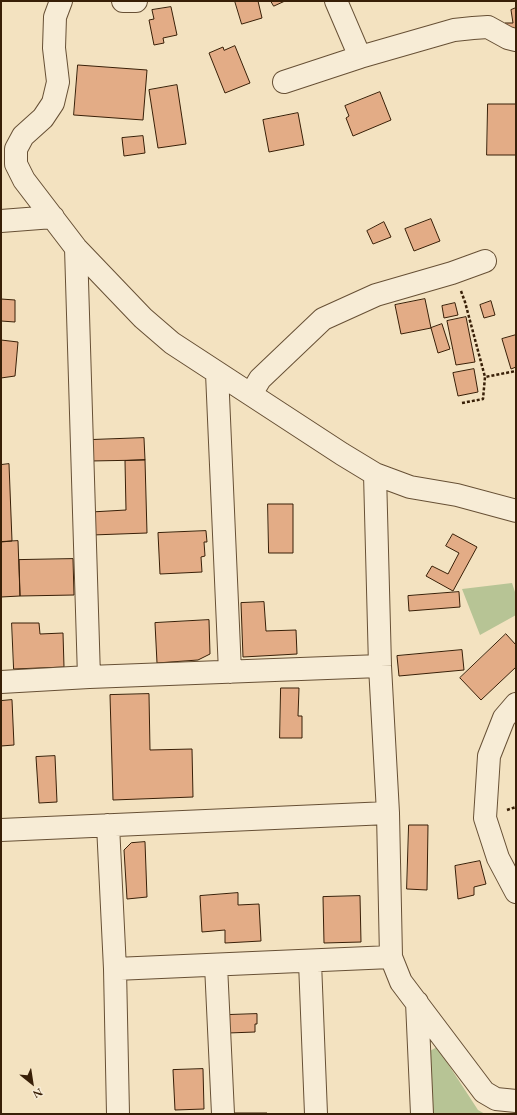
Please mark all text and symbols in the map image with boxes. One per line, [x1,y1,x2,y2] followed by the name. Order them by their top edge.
[12,1063,52,1103] north arrow
[31,1085,45,1102] text: N

